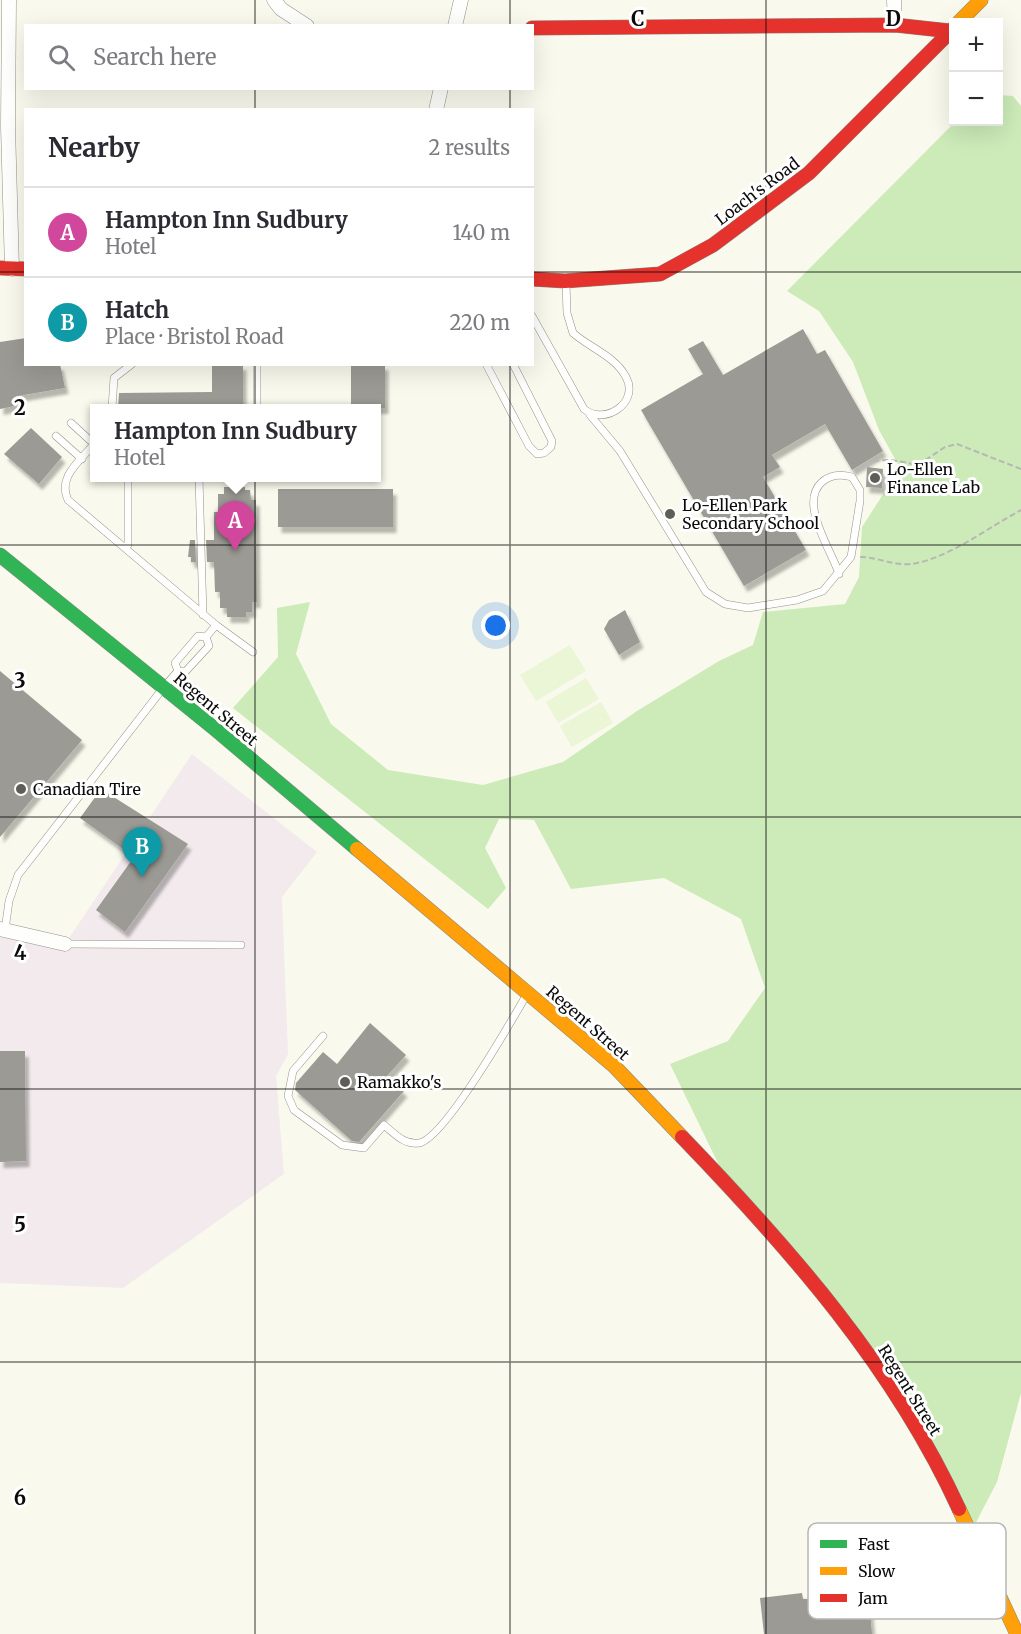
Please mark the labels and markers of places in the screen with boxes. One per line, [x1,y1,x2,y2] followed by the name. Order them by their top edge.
[887,459,981,497] place label: Lo-Ellen Finance Lab
[868,471,882,485] marker: Lo-Ellen Finance Lab
[682,495,819,533] place label: Lo-Ellen Park Secondary School
[216,502,254,551] pin: A
[663,507,677,521] marker: Lo-Ellen Park Secondary School
[33,779,141,799] place label: Canadian Tire
[14,782,28,796] marker: Canadian Tire
[122,828,162,877] pin: B
[357,1072,442,1092] place label: Ramakko's
[338,1075,352,1089] marker: Ramakko's

